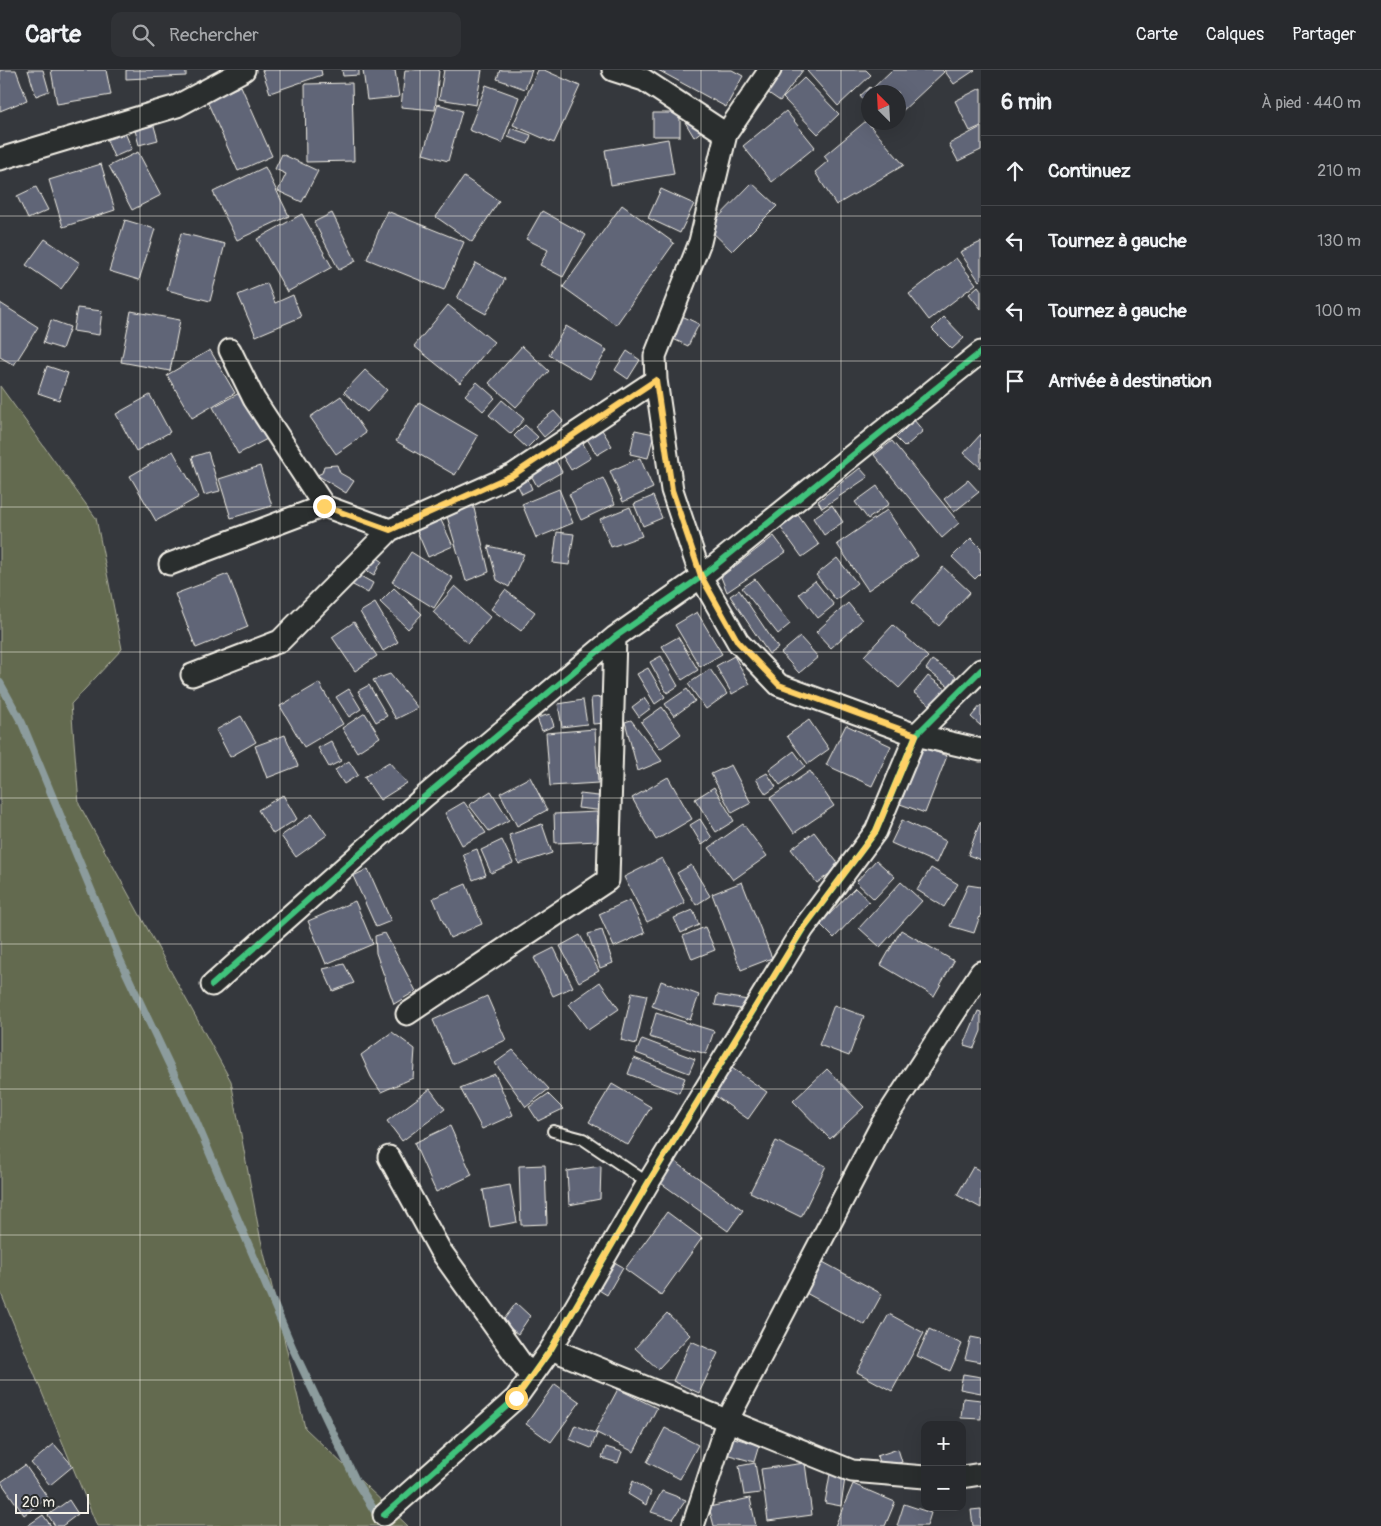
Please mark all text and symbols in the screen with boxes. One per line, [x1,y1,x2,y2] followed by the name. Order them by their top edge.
[111,12,461,57] search box
[25,20,81,49] text: Carte
[129,21,157,49] icon: search
[169,23,259,47] text: Rechercher
[1136,23,1178,46] text: Carte
[1206,23,1264,46] text: Calques
[1292,23,1356,46] text: Partager
[861,85,906,130] north arrow
[1001,89,1052,116] text: 6 min
[1261,93,1361,113] text: À pied · 440 m
[1001,157,1029,185] icon: ahead
[1048,159,1131,183] text: Continuez
[1317,161,1361,181] text: 210 m
[1001,227,1029,255] icon: left
[1048,229,1187,253] text: Tournez à gauche
[1317,231,1361,251] text: 130 m
[1001,297,1029,325] icon: left
[1048,299,1187,323] text: Tournez à gauche
[1315,301,1361,321] text: 100 m
[1001,367,1029,395] icon: arrive
[1048,369,1212,393] text: Arrivée à destination
[313,495,336,518] route end
[505,1387,528,1410] route start
[921,1421,966,1511] map controls
[921,1421,966,1466] button: +
[921,1466,966,1511] button: −
[15,1491,89,1514] scale bar
[22,1494,55,1511] text: 20 m

